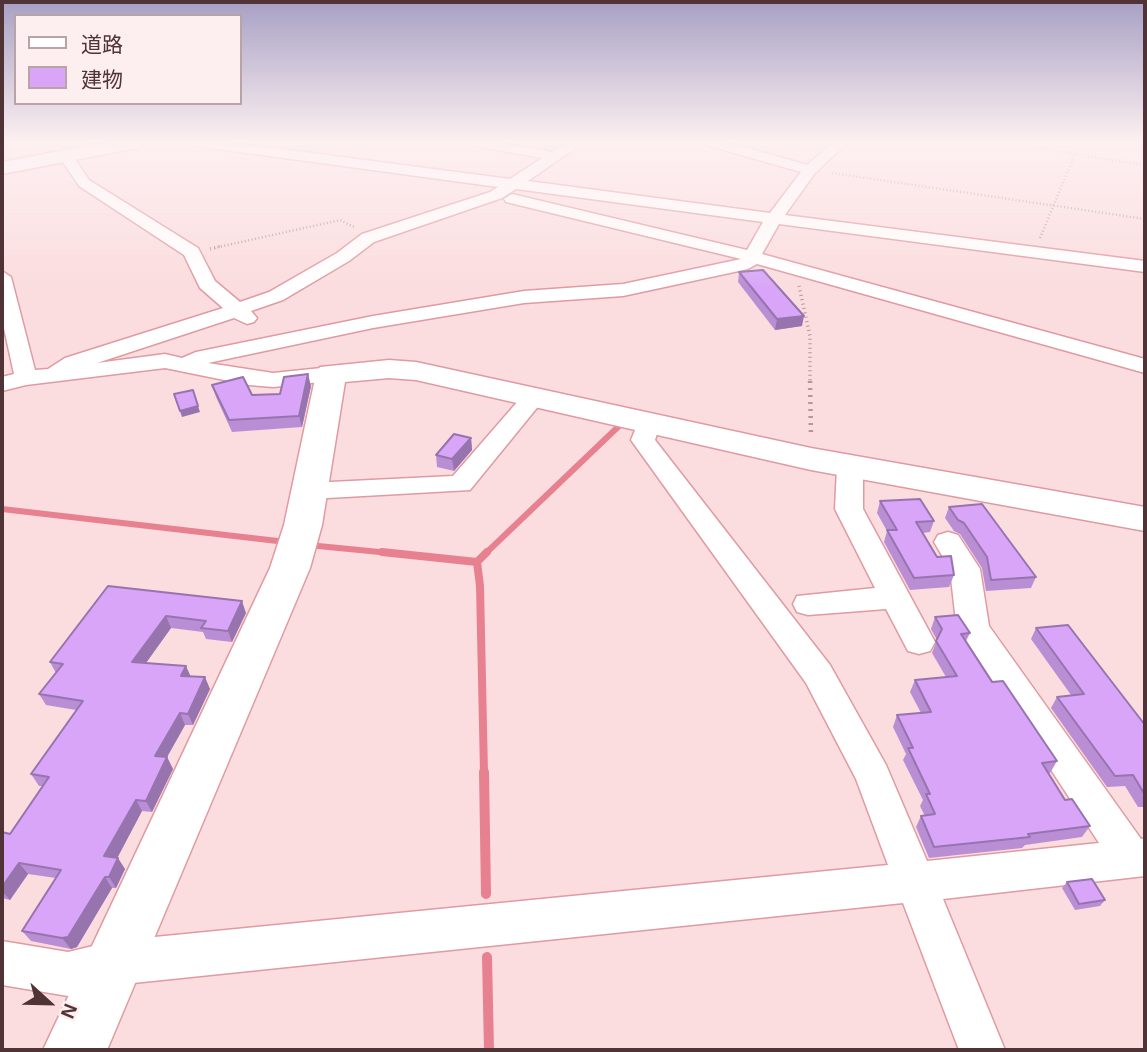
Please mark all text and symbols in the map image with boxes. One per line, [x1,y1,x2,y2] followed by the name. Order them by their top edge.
[14,14,242,105] legend
[81,33,123,56] text: 道路
[81,68,123,91] text: 建物
[14,968,84,1038] north arrow
[57,1001,81,1021] text: N

